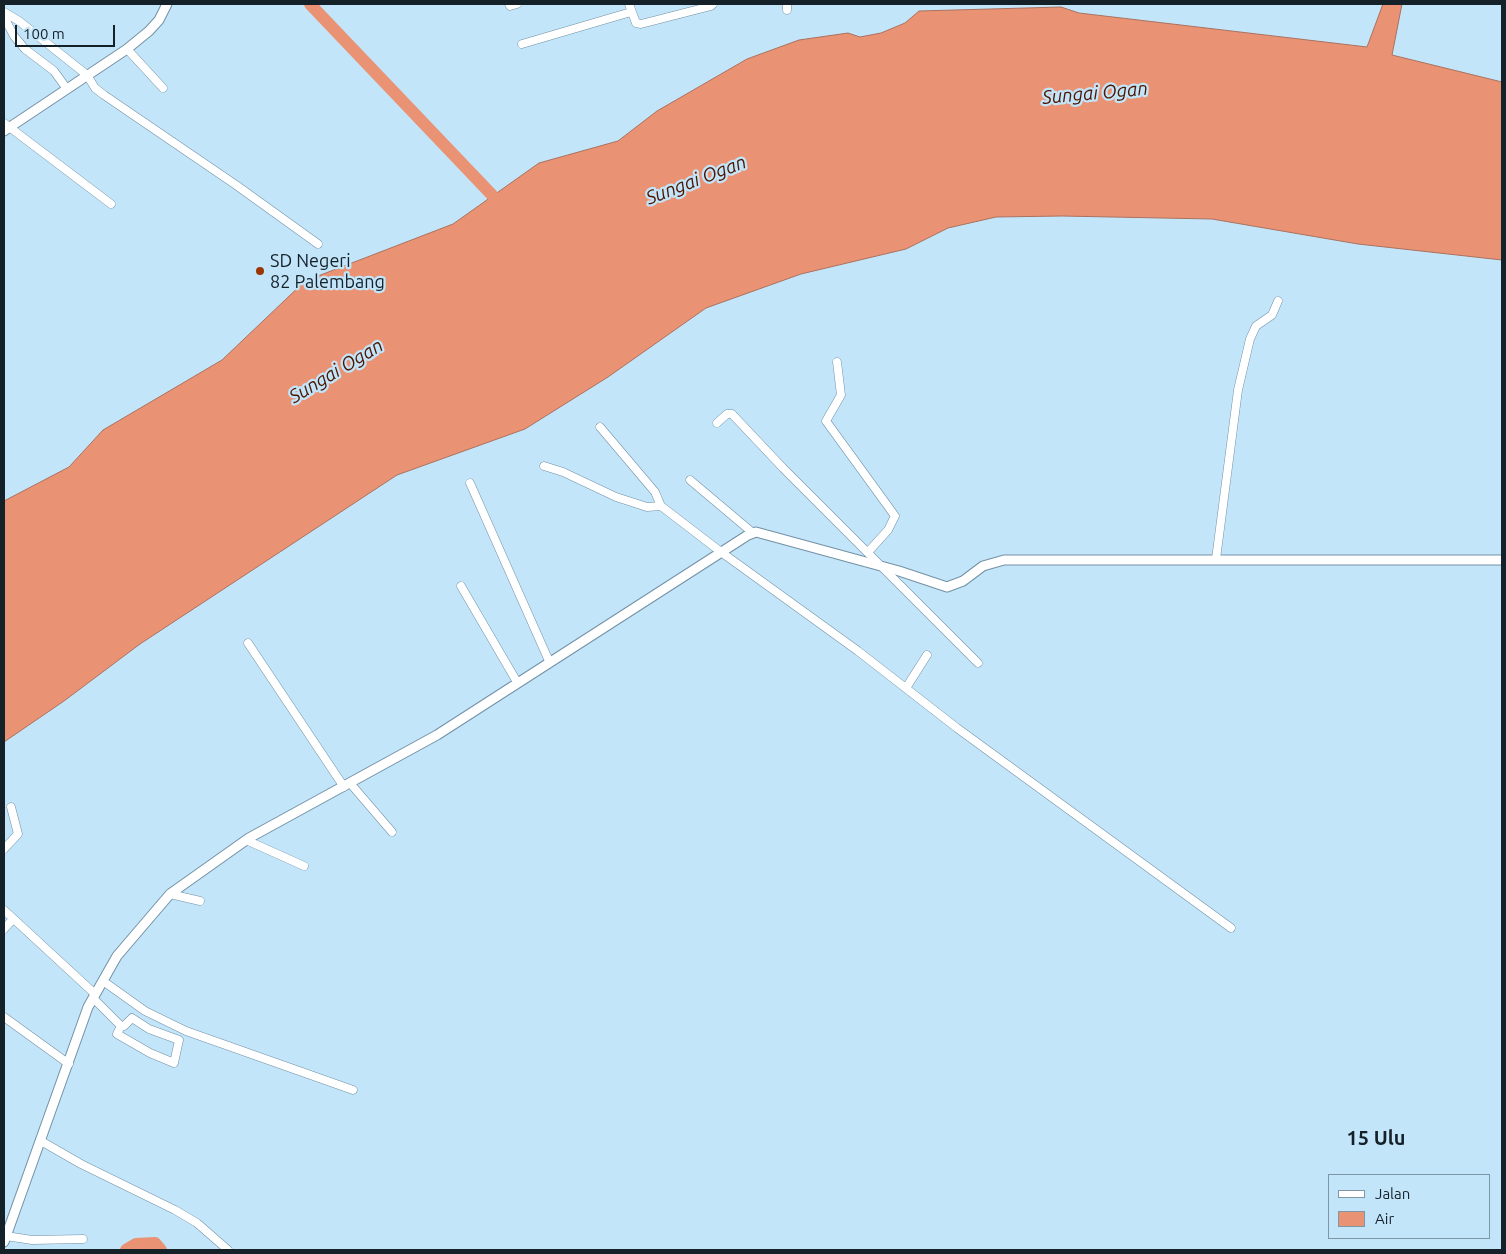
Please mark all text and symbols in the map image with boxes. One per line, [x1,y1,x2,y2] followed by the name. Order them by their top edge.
[18,15,118,47] scale bar
[23,25,65,42] text: 100 m
[1041,77,1149,109] water label: Sungai Ogan
[643,150,749,210] water label: Sungai Ogan
[270,250,385,292] place label: SD Negeri 82 Palembang
[254,265,266,277] marker: SD Negeri 82 Palembang
[285,334,387,408] water label: Sungai Ogan
[1346,1126,1406,1150] district label: 15 Ulu
[1328,1174,1491,1239] legend
[1375,1185,1410,1202] text: Jalan
[1375,1210,1394,1227] text: Air

